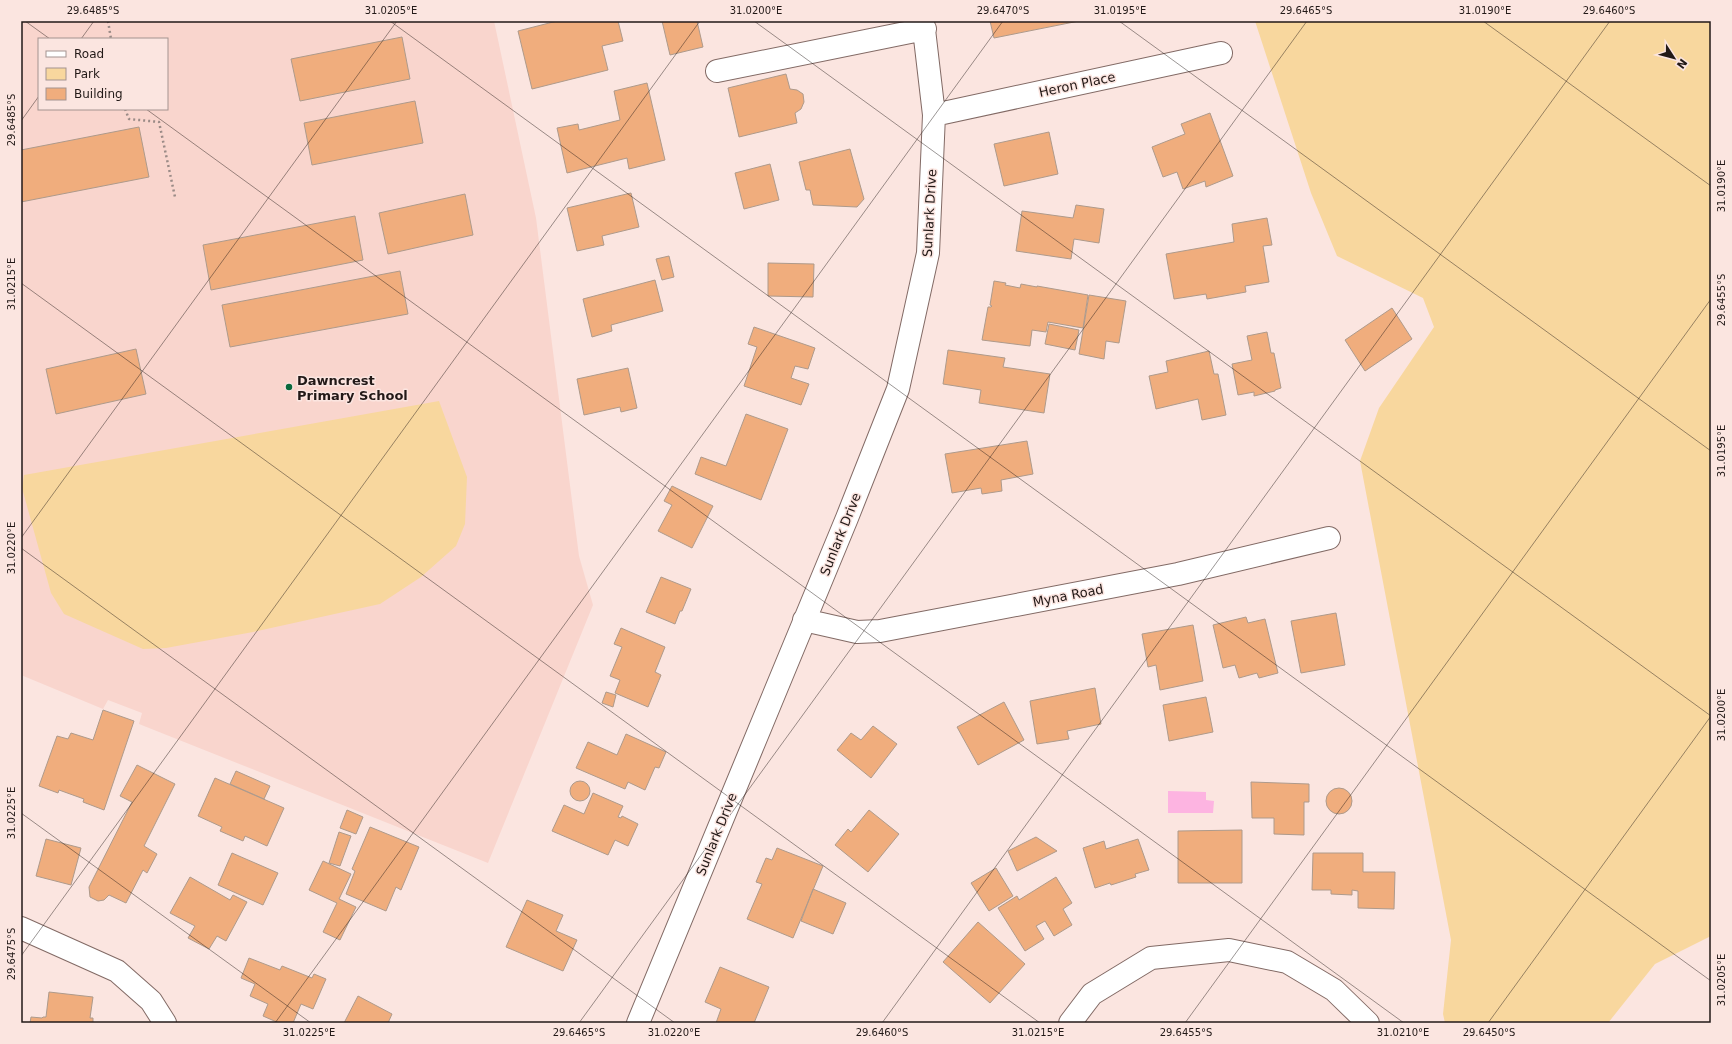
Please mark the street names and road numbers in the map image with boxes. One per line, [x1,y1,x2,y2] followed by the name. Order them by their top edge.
[1038,69,1117,100] street label: Heron Place
[920,169,939,257] street label: Sunlark Drive
[817,491,864,578] street label: Sunlark Drive
[1031,581,1105,610] street label: Myna Road
[693,791,740,878] street label: Sunlark Drive

